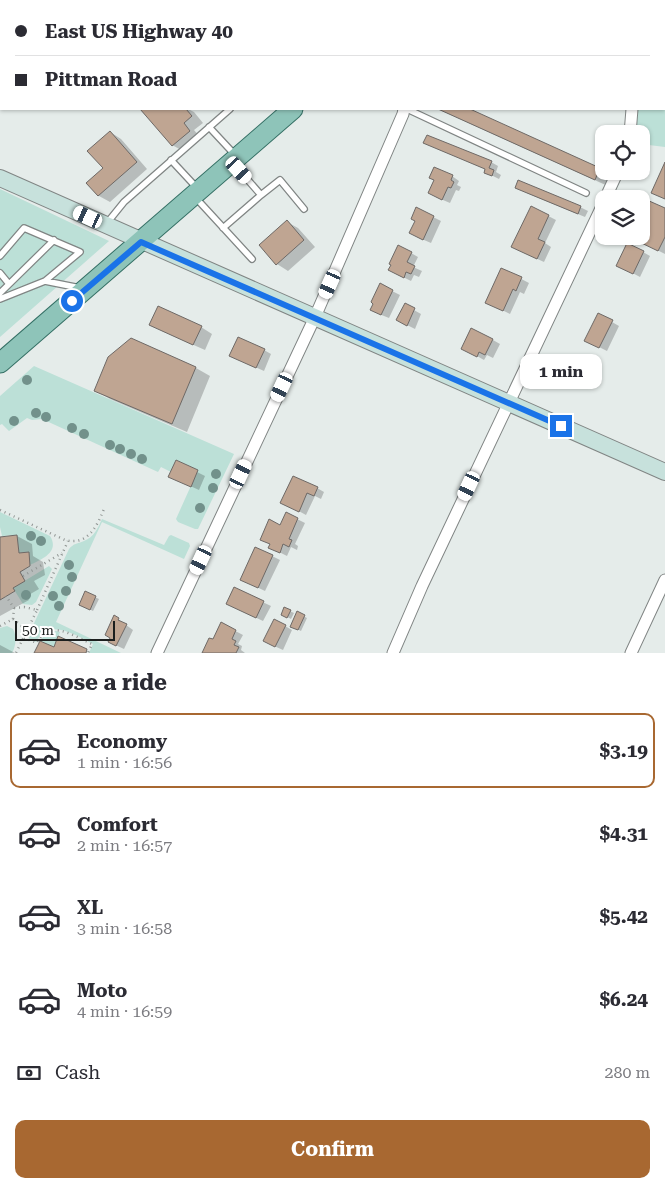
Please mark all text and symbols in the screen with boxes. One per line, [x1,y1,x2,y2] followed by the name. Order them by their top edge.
[45,20,233,43] text: East US Highway 40
[45,68,177,91] text: Pittman Road
[595,125,650,245] map controls
[595,125,650,180] button: locate
[223,154,254,186] car
[595,190,650,245] button: layers
[71,204,104,230] car
[317,267,342,301] car
[61,290,83,312] route start
[520,354,602,388] callout: 1 min
[539,362,583,381] text: 1 min
[268,370,295,404] car
[550,415,572,437] route end
[227,457,254,491] car
[455,469,482,503] car
[187,543,214,577] car
[15,618,115,641] scale bar
[22,622,54,638] text: 50 m
[15,670,167,695] text: Choose a ride
[17,728,62,773] icon: car
[77,730,167,753] text: Economy
[599,739,648,762] text: $3.19
[77,753,172,772] text: 1 min · 16:56
[17,811,62,856] icon: car
[77,813,158,836] text: Comfort
[599,822,648,845] text: $4.31
[77,836,172,855] text: 2 min · 16:57
[17,894,62,939] icon: car
[77,896,103,919] text: XL
[599,905,648,928] text: $5.42
[77,919,172,938] text: 3 min · 16:58
[17,977,62,1022] icon: car
[77,979,127,1002] text: Moto
[599,988,648,1011] text: $6.24
[77,1002,172,1021] text: 4 min · 16:59
[15,1059,43,1087] icon: cash
[55,1061,100,1084] text: Cash
[604,1063,650,1082] text: 280 m
[15,1120,650,1178] button: Confirm

